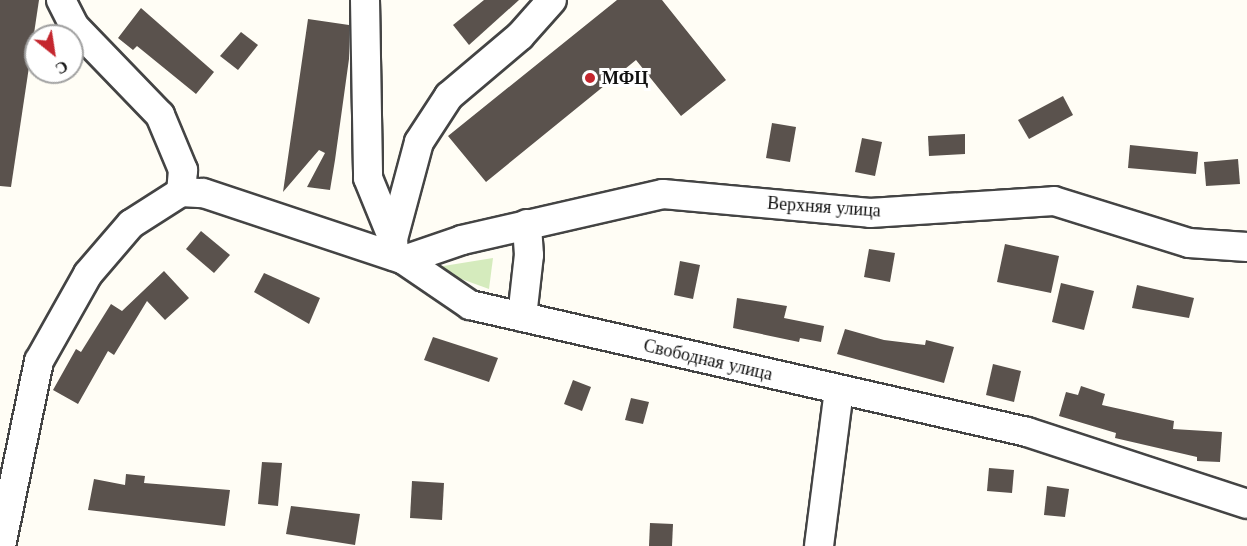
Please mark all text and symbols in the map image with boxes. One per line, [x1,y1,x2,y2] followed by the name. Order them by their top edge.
[24,24,84,84] north arrow
[52,56,72,79] text: С
[602,67,648,89] place label: МФЦ
[583,71,597,85] marker: МФЦ
[766,192,882,222] street label: Верхняя улица
[641,335,775,385] street label: Свободная улица

